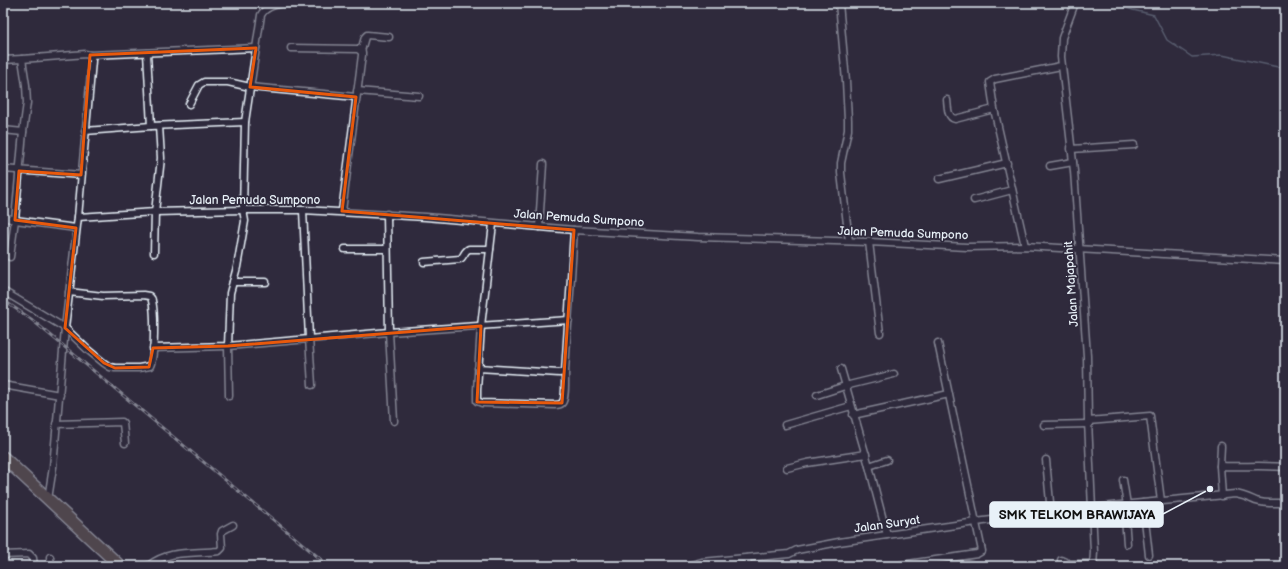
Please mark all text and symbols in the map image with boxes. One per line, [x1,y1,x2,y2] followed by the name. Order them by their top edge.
[190,193,321,208] street label: Jalan Pemuda Sumpono
[513,206,645,231] street label: Jalan Pemuda Sumpono
[837,224,969,243] street label: Jalan Pemuda Sumpono
[1061,240,1082,327] street label: Jalan Majapahit
[990,502,1163,527] callout: SMK TELKOM BRAWIJAYA
[999,507,1155,523] text: SMK TELKOM BRAWIJAYA
[853,512,921,537] street label: Jalan Suryat

